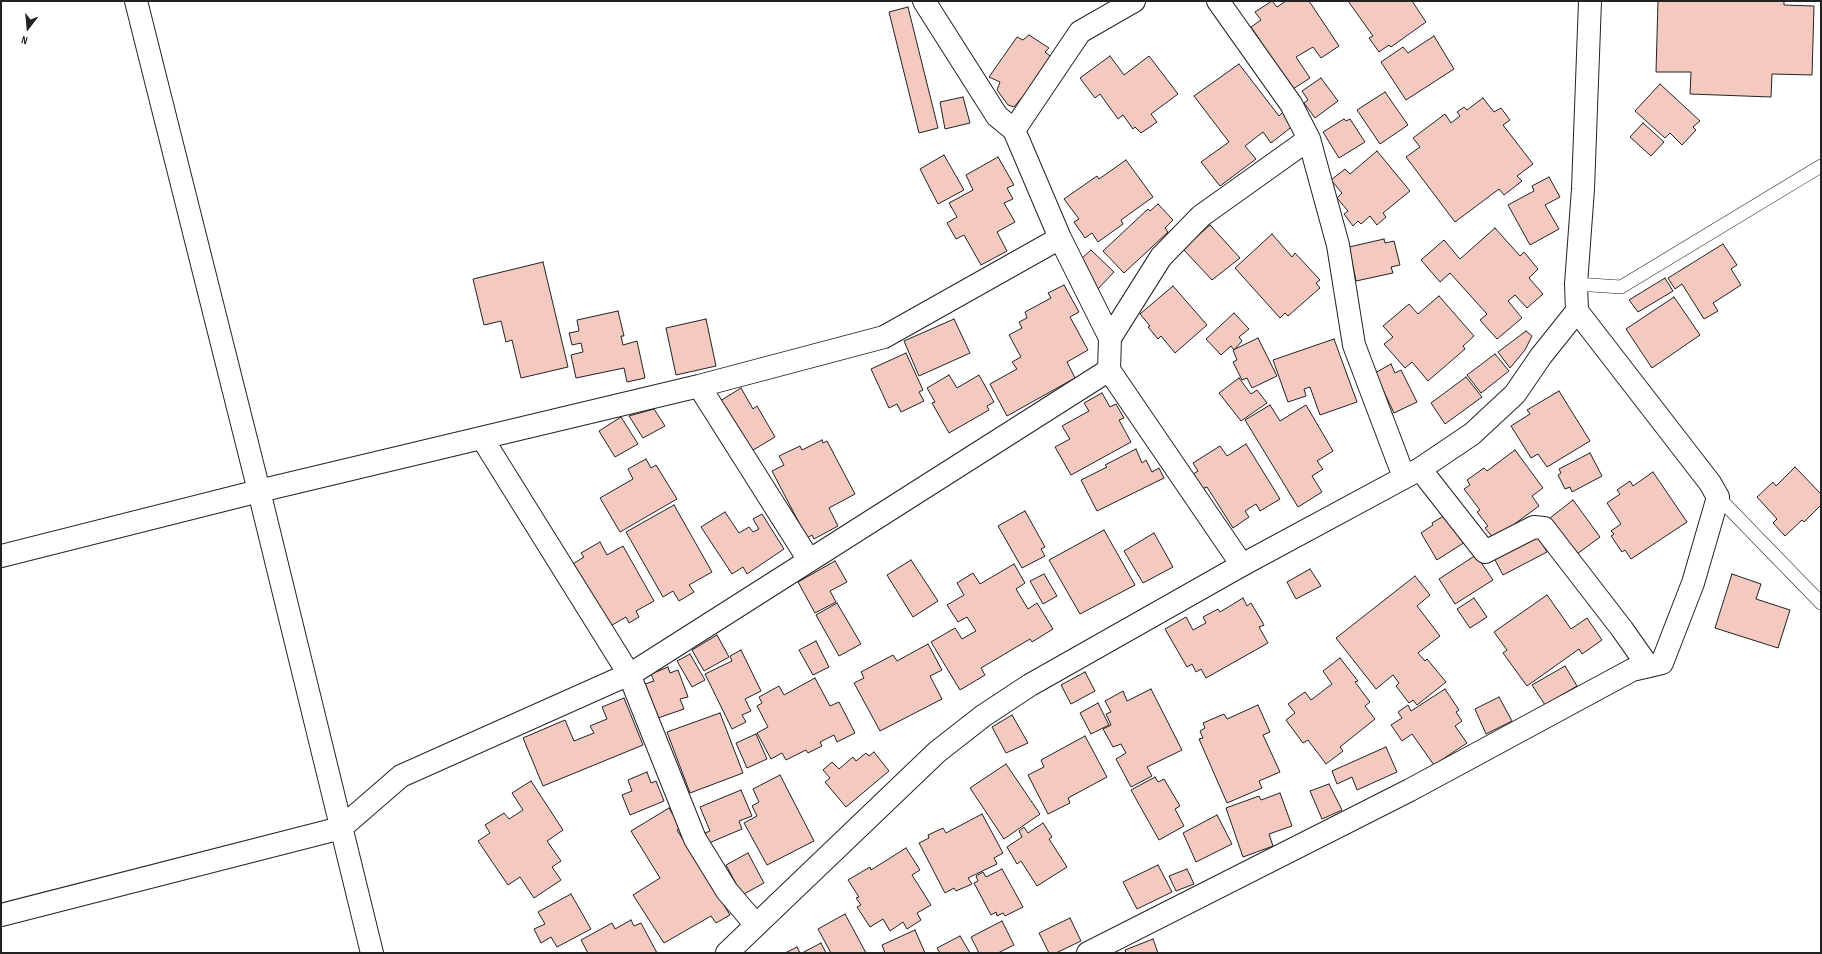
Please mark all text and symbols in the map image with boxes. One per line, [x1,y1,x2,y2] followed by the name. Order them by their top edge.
[8,8,48,48] north arrow
[20,33,29,47] text: N

